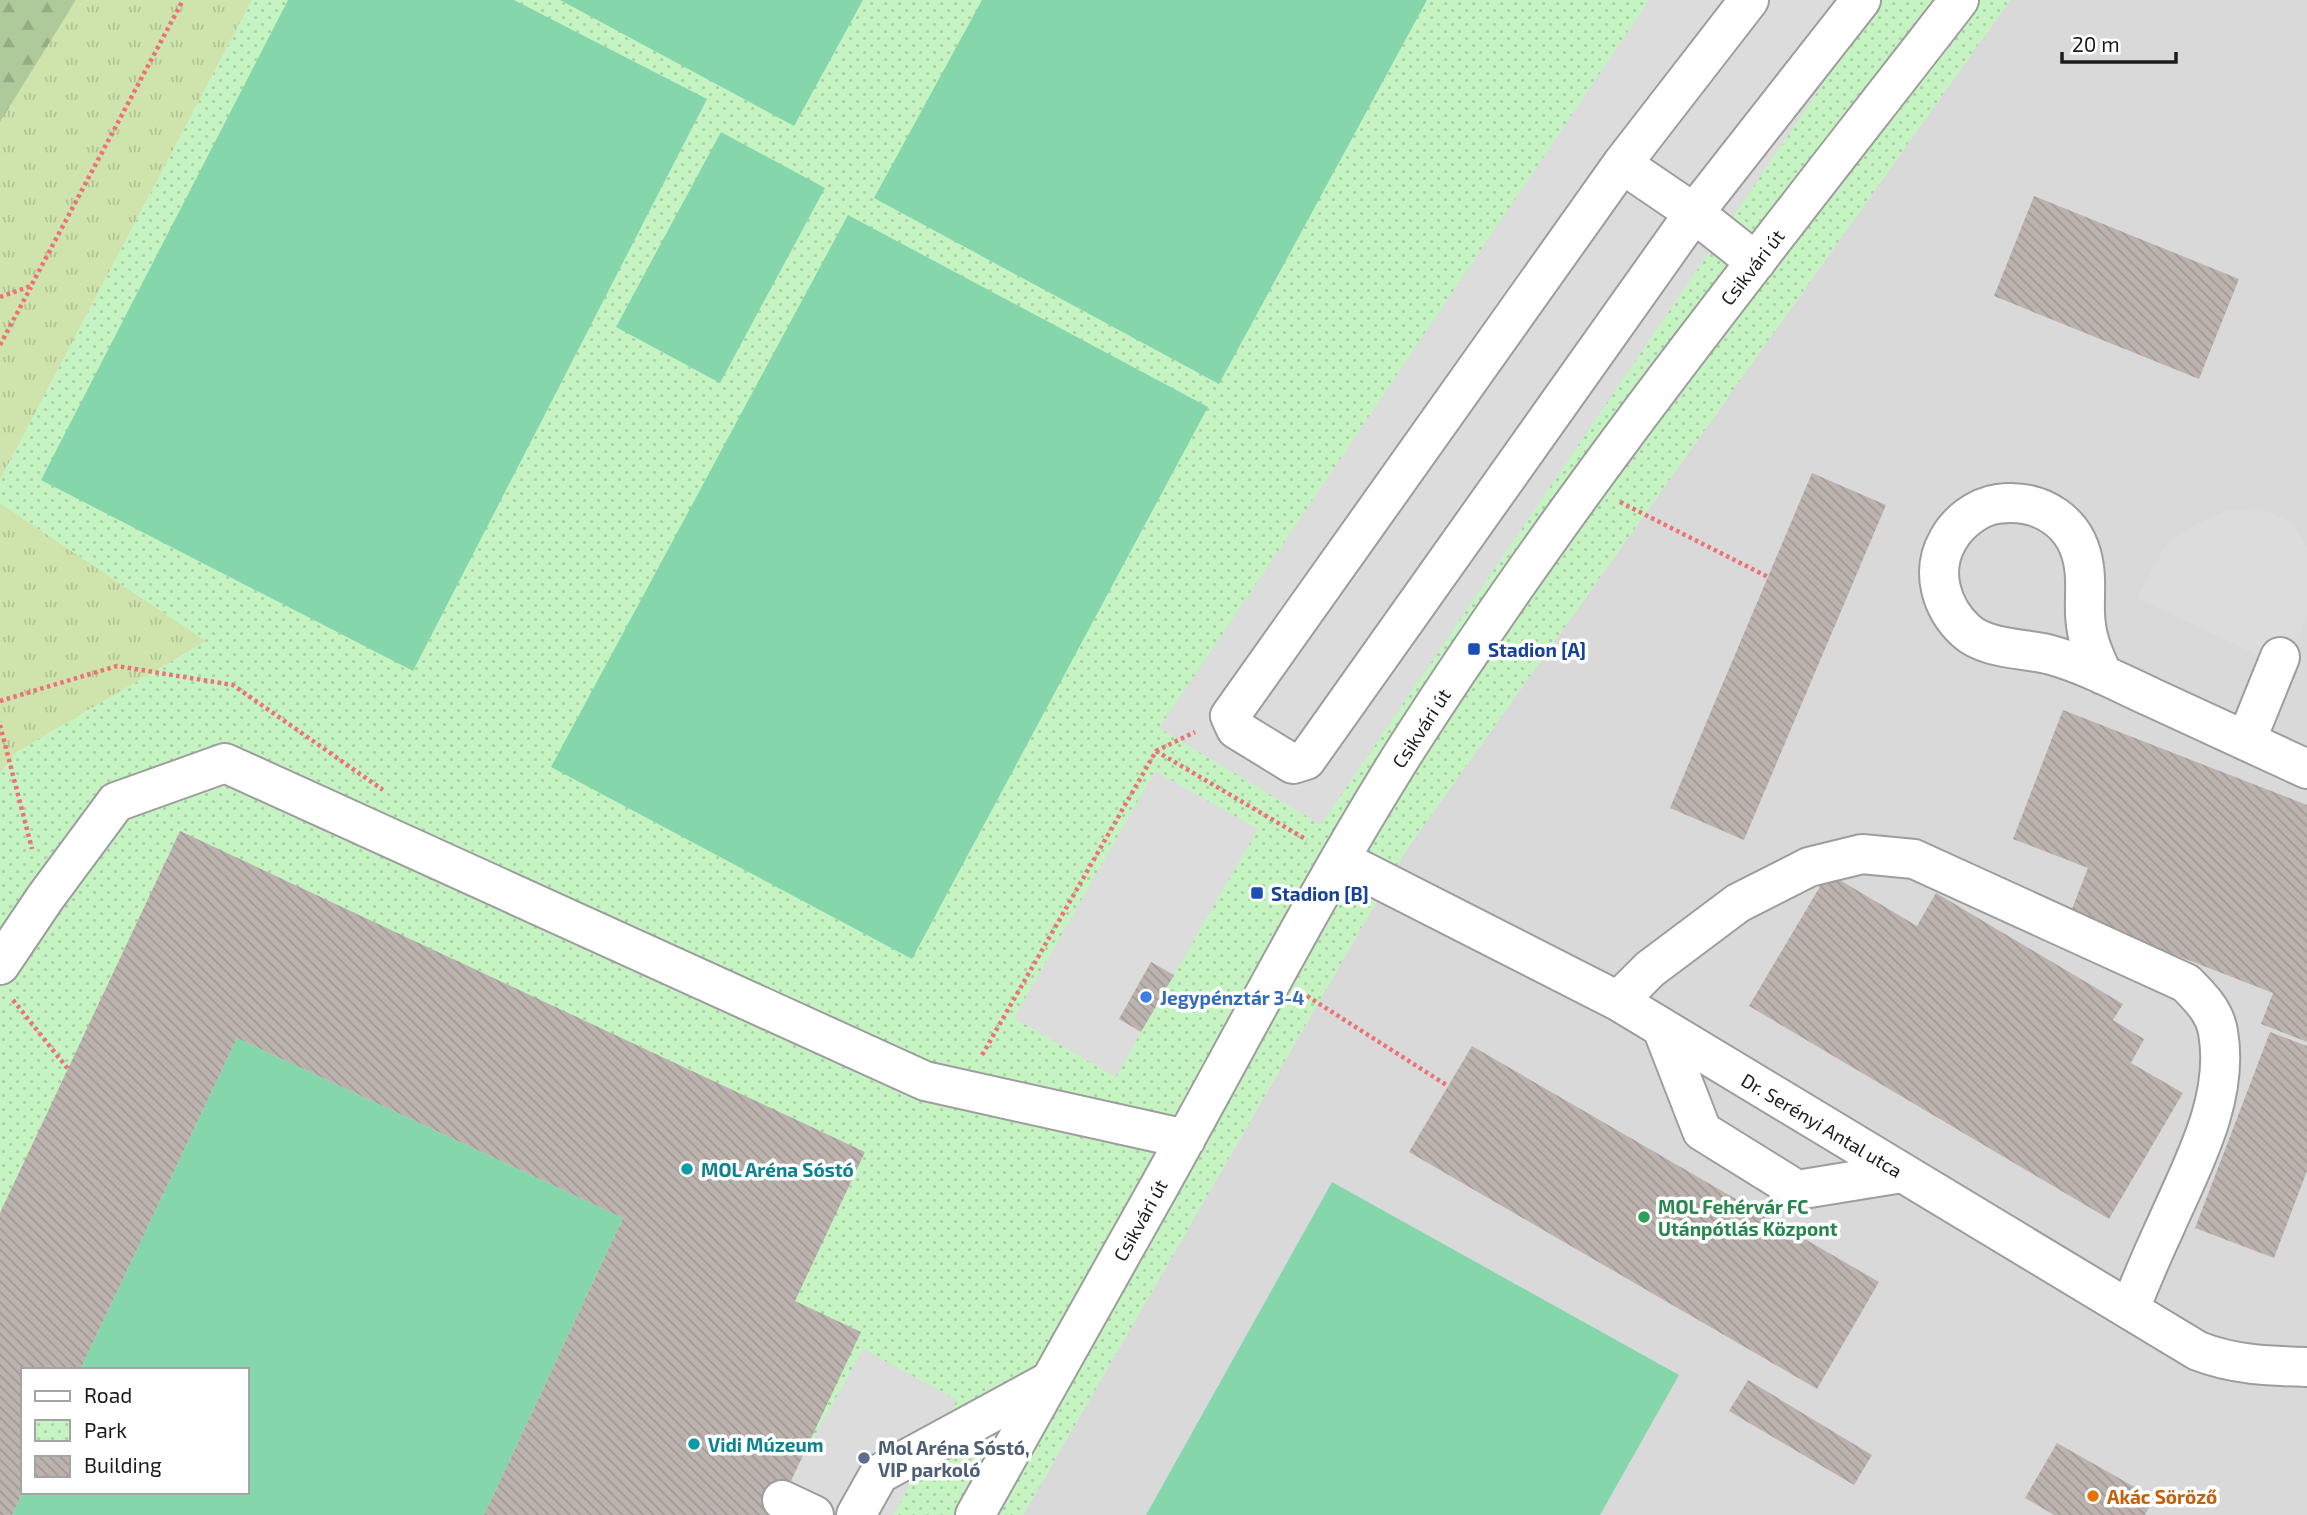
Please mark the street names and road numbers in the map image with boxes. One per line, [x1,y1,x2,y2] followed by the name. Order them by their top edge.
[1715,224,1789,310] street label: Csikvári út
[1387,684,1455,772] street label: Csikvári út
[1737,1068,1907,1182] street label: Dr. Serényi Antal utca
[1108,1175,1172,1265] street label: Csikvári út

